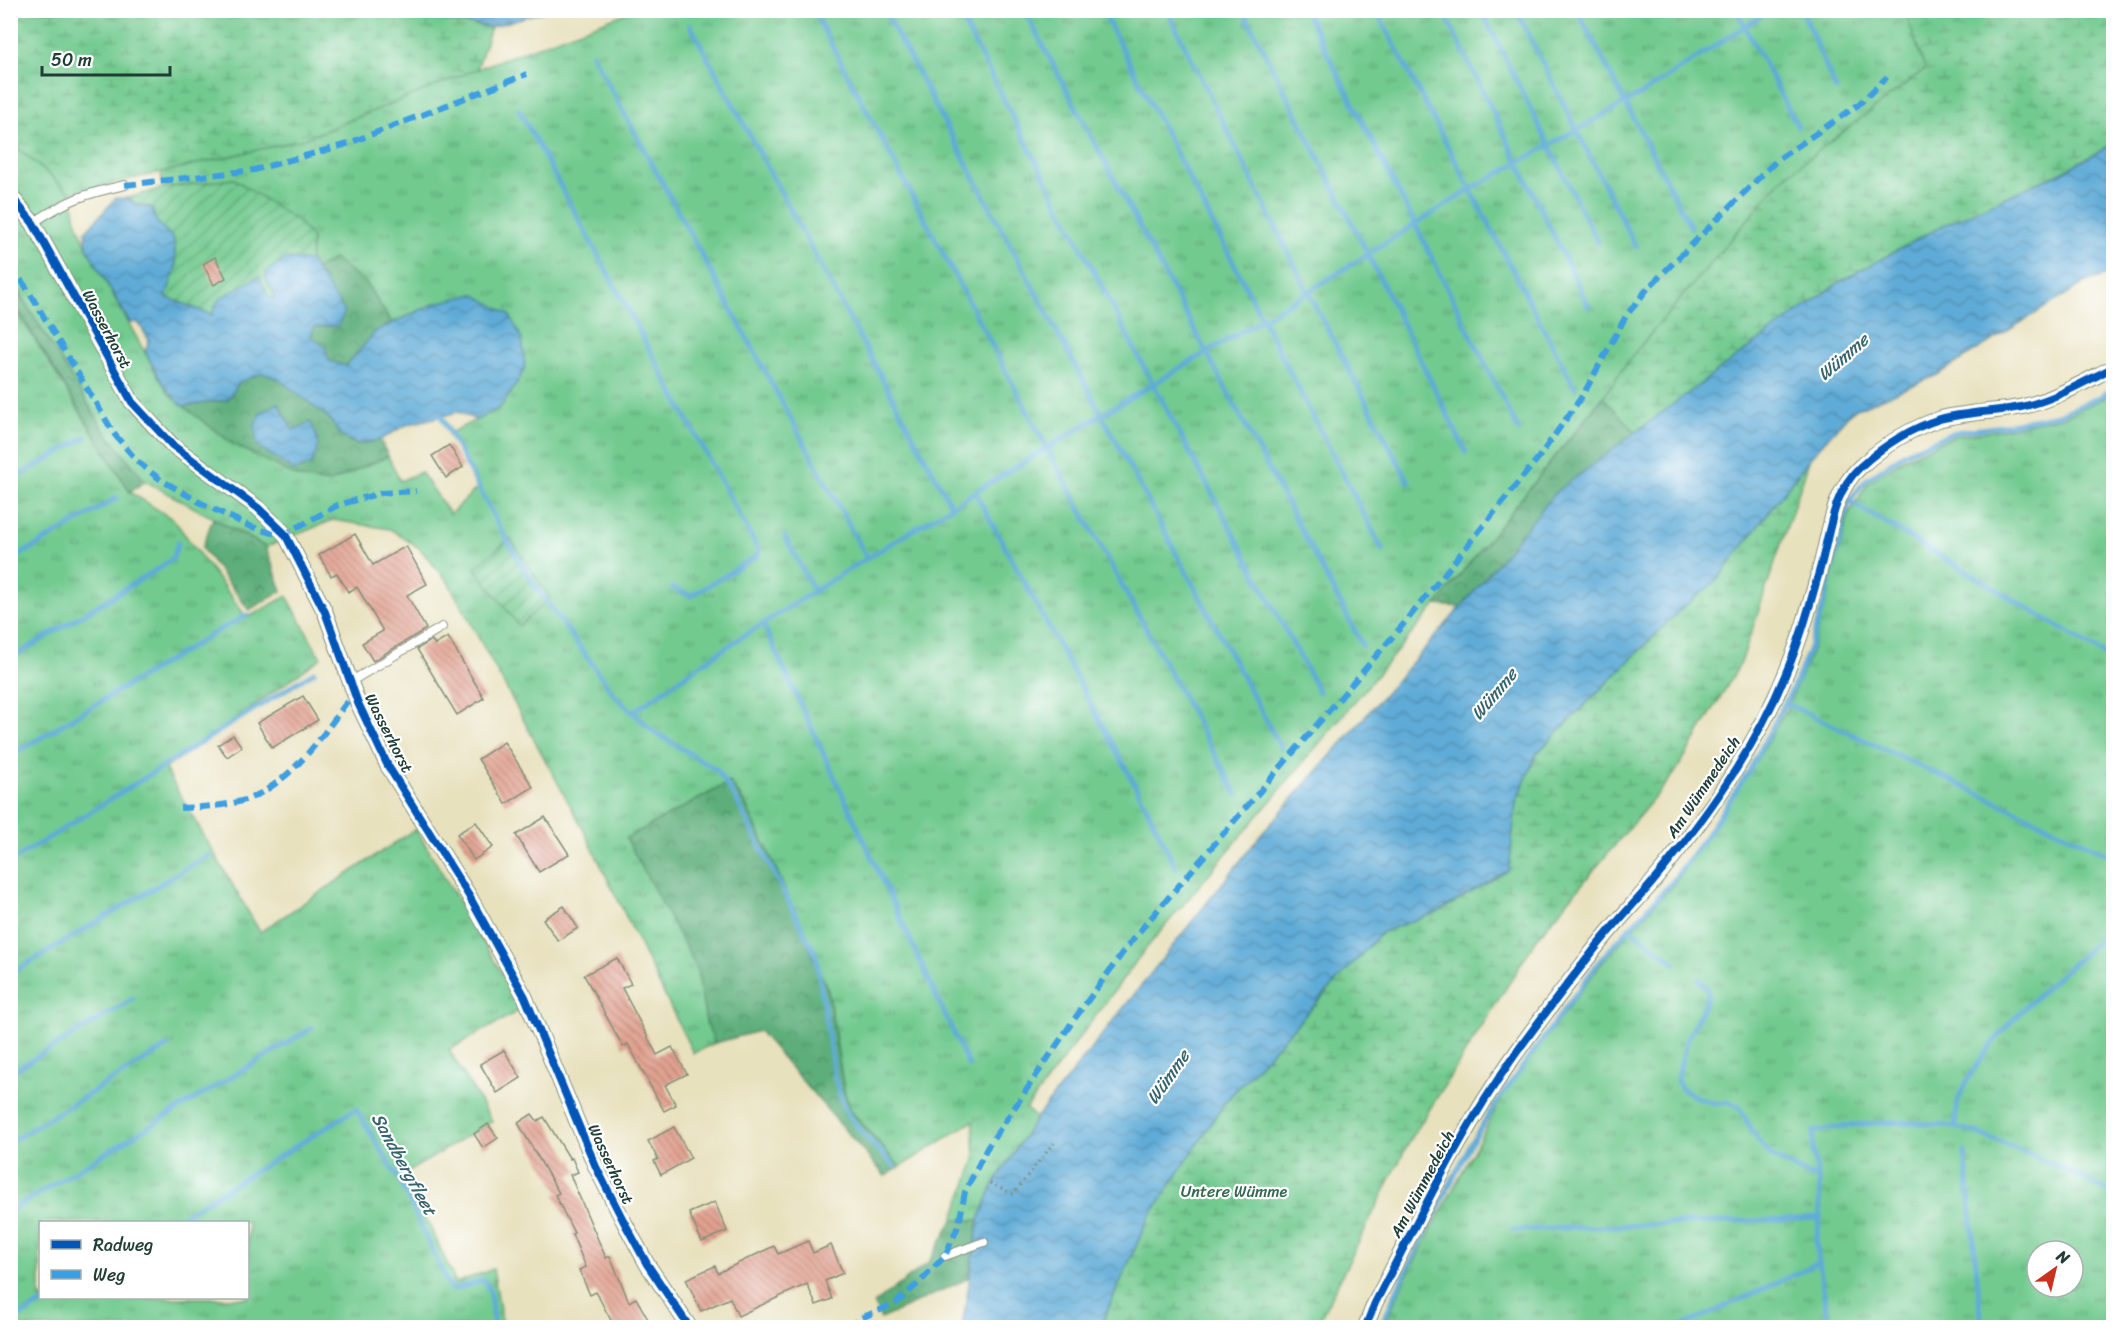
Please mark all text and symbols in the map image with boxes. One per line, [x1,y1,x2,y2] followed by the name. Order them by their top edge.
[42,39,170,77] scale bar
[51,44,92,76] text: 50 m
[74,284,140,374] street label: Wasserhorst
[1810,324,1878,389] water label: Wümme
[1462,659,1527,727] water label: Wümme
[356,688,422,778] street label: Wasserhorst
[1657,730,1748,845] street label: Am Wümmedeich
[1138,1042,1199,1111] water label: Wümme
[362,1107,447,1223] water label: Sandbergfleet
[580,1119,642,1209] street label: Wasserhorst
[1381,1125,1463,1244] street label: Am Wümmedeich
[1181,1177,1288,1206] park label: Untere Wümme
[39,1221,249,1299] legend
[93,1229,153,1261] text: Radweg
[2025,1239,2085,1299] north arrow
[2050,1241,2077,1273] text: N
[93,1259,125,1291] text: Weg

